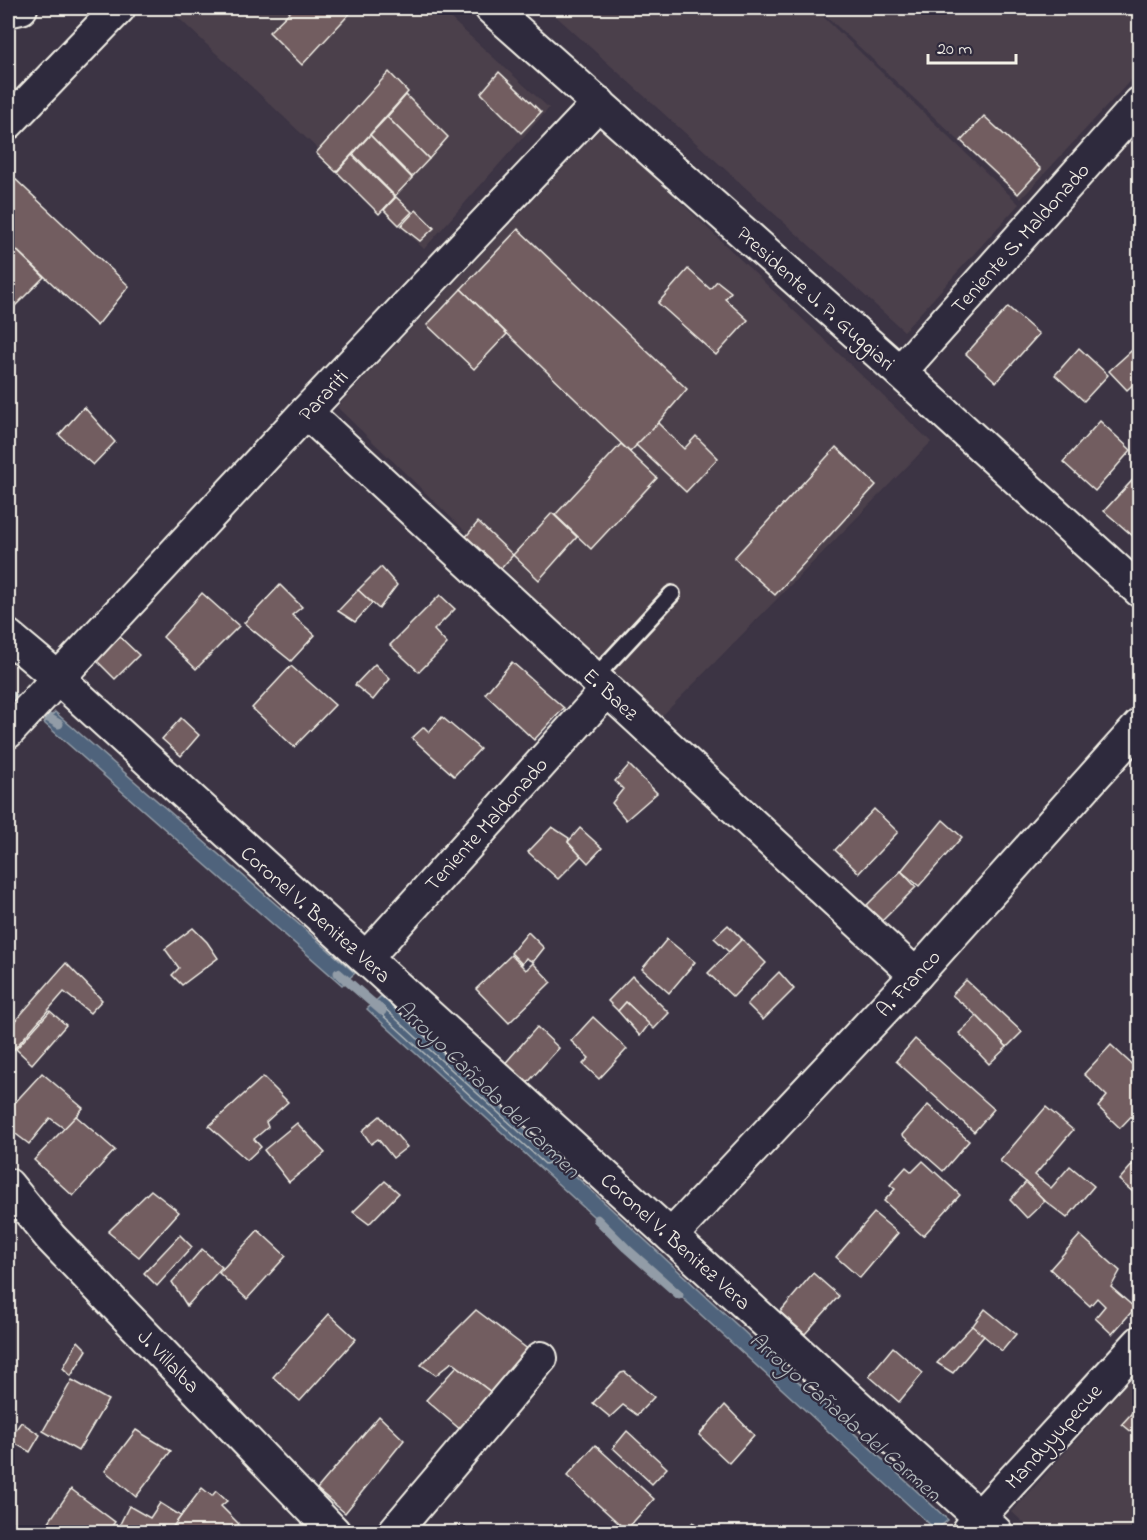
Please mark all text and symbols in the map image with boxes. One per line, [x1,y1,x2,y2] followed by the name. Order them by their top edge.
[928,27,1016,65] scale bar
[937,37,972,63] text: 20 m
[945,157,1098,322] street label: Teniente S. Maldonado
[727,220,901,380] street label: Presidente J. P. Guggiari
[293,364,356,429] street label: Parariti
[575,662,644,729] street label: E. Baez
[419,751,556,899] street label: Teniente Maldonado
[233,840,396,991] street label: Coronel V. Benitez Vera
[870,944,949,1025] street label: A. Franco
[388,994,587,1188] water label: Arroyo Cañada del Carmen
[593,1167,756,1318] street label: Coronel V. Benitez Vera
[129,1324,206,1401] street label: J. Villalba
[741,1326,948,1511] water label: Arroyo Cañada del Carmen
[999,1377,1112,1498] street label: Mandyyupecue

